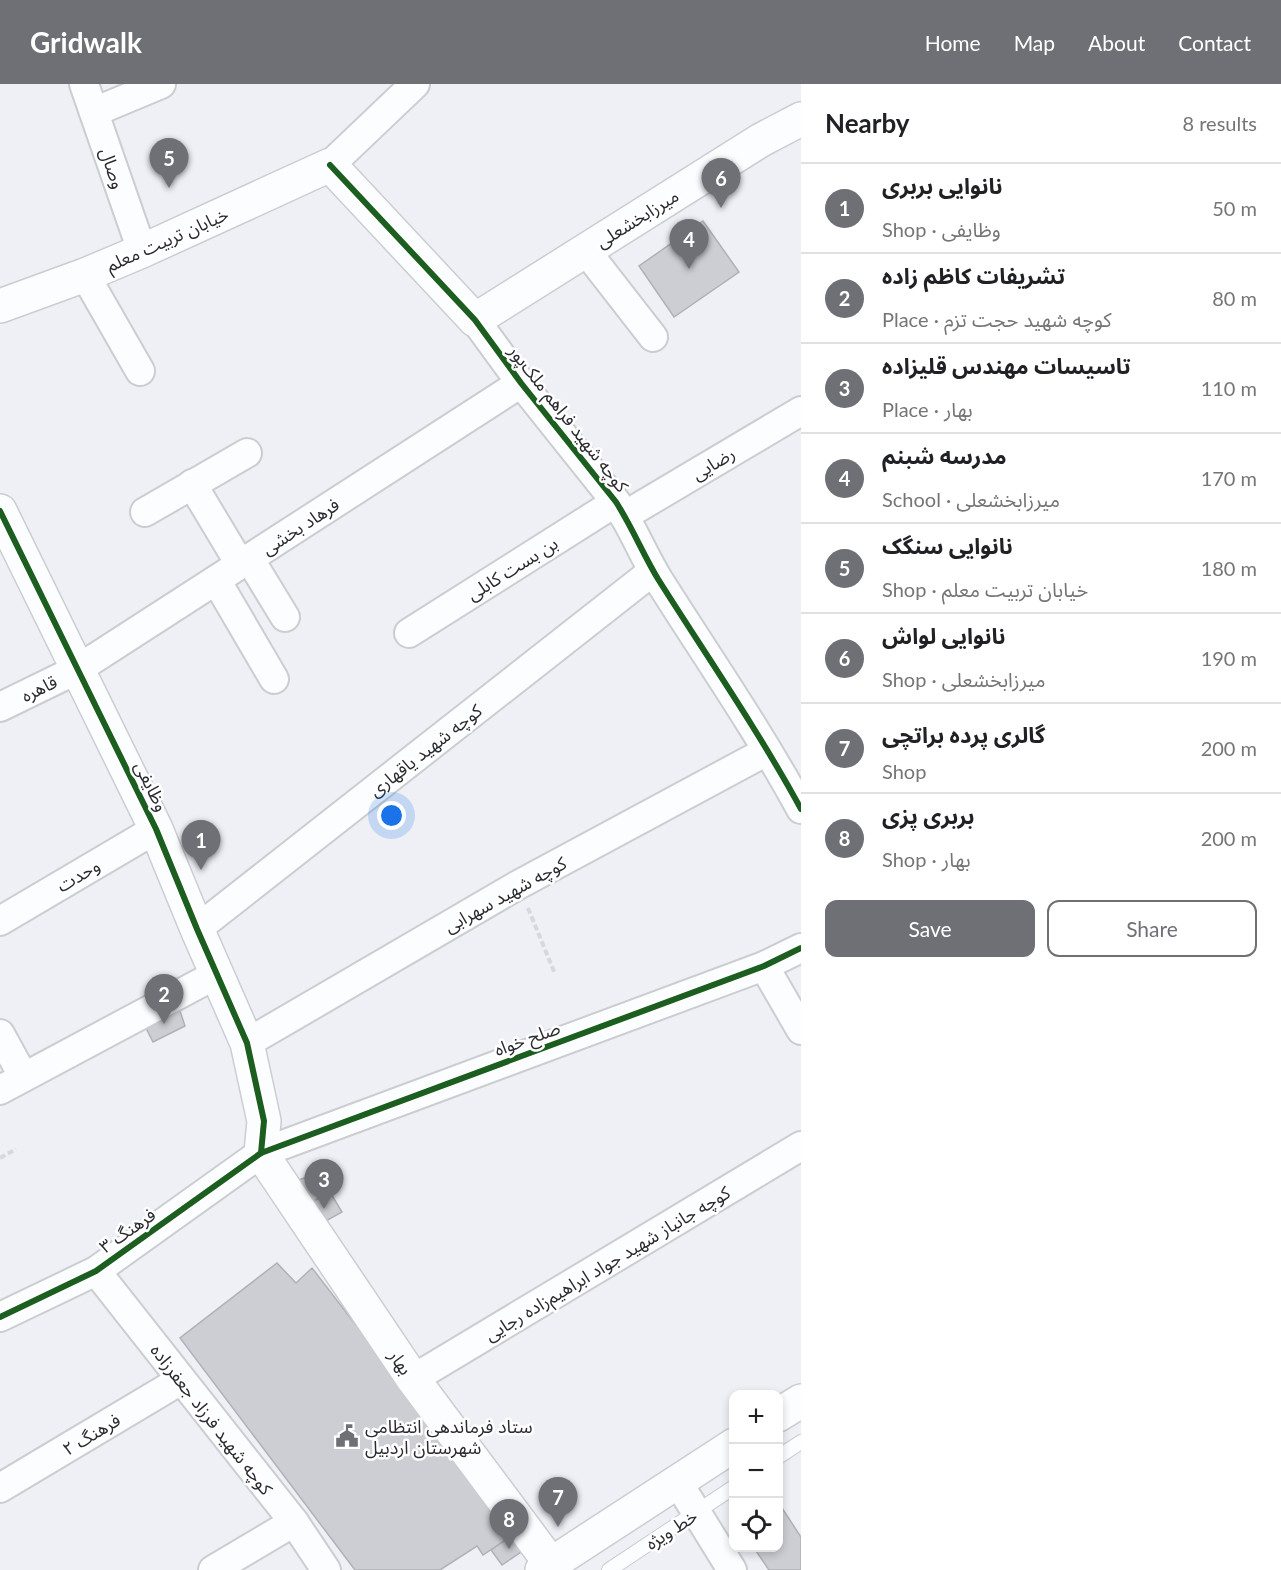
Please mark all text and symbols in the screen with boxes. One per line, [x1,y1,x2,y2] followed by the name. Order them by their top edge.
[30,25,142,59] text: Gridwalk
[925,30,981,55] text: Home
[1014,30,1055,55] text: Map
[1088,30,1145,55] text: About
[1178,30,1251,55] text: Contact
[825,107,910,139] text: Nearby
[1182,111,1257,135] text: 8 results
[150,138,188,188] pin: 5
[95,145,130,192] street label: وصال
[702,158,740,208] pin: 6
[882,172,1002,199] text: نانوایی بربری
[592,184,683,253] street label: میرزابخشعلی
[839,196,850,220] text: 1
[1212,196,1257,220] text: 50 m
[102,202,233,279] street label: خیابان تربیت معلم
[882,217,1001,241] text: Shop · وظایفی
[670,220,708,269] pin: 4
[882,262,1065,289] text: تشریفات کاظم زاده
[839,286,850,310] text: 2
[1212,286,1257,310] text: 80 m
[882,307,1112,331] text: Place · کوچه شهید حجت تزم
[502,339,634,498] street label: کوچه شهید فراهم ملک‌پور
[882,352,1131,379] text: تاسیسات مهندس قلیزاده
[839,376,850,400] text: 3
[1201,376,1257,400] text: 110 m
[882,397,973,421] text: Place · بهار
[688,442,739,485] street label: رضایی
[882,442,1007,469] text: مدرسه شبنم
[839,466,850,490] text: 4
[1201,466,1257,490] text: 170 m
[882,487,1060,511] text: School · میرزابخشعلی
[257,493,343,560] street label: فرهاد بخشی
[462,531,562,606] street label: بن بست کابلی
[882,532,1013,559] text: نانوایی سنگک
[839,556,850,580] text: 5
[1201,556,1257,580] text: 180 m
[882,577,1088,601] text: Shop · خیابان تربیت معلم
[882,622,1006,649] text: نانوایی لواش
[839,646,850,670] text: 6
[1201,646,1257,670] text: 190 m
[882,667,1046,691] text: Shop · میرزابخشعلی
[17,670,61,707] street label: قاهره
[364,699,487,802] street label: کوچه شهید یاقهاری
[882,721,1045,748] text: گالری پرده براتچی
[839,736,850,760] text: 7
[1201,736,1257,760] text: 200 m
[130,757,174,815] street label: وظایفی
[882,759,926,783] text: Shop
[377,801,406,830] your location
[882,802,974,829] text: بربری پزی
[182,820,220,870] pin: 1
[839,826,850,850] text: 8
[1201,826,1257,850] text: 200 m
[882,847,971,871] text: Shop · بهار
[440,851,571,938] street label: کوچه شهید سهرابی
[53,854,103,896] street label: وحدت
[825,900,1035,957] button: Save
[1047,900,1257,957] button: Share
[144,974,184,1024] pin: 2
[491,1016,564,1063] street label: صلح خواه
[304,1160,344,1209] pin: 3
[480,1181,736,1348] street label: کوچه جانباز شهید جواد ابراهیم‌زاده رجایی
[95,1203,160,1258] street label: فرهنگ ۳
[146,1339,278,1500] street label: کوچه شهید فرزاد جعفرزاده
[383,1344,417,1379] street label: بهار
[729,1390,783,1552] map controls
[729,1390,783,1444] button: +
[58,1408,124,1461] street label: فرهنگ ۲
[365,1415,533,1459] place label: ستاد فرماندهی انتظامی شهرستان اردبیل
[334,1423,360,1449] public building icon: ستاد فرماندهی انتظامی شهرستان اردبیل
[729,1444,783,1498] button: −
[538,1478,578,1527] pin: 7
[729,1498,783,1552] button: locate
[490,1500,528,1549] pin: 8
[641,1504,702,1555] street label: خط ویژه

